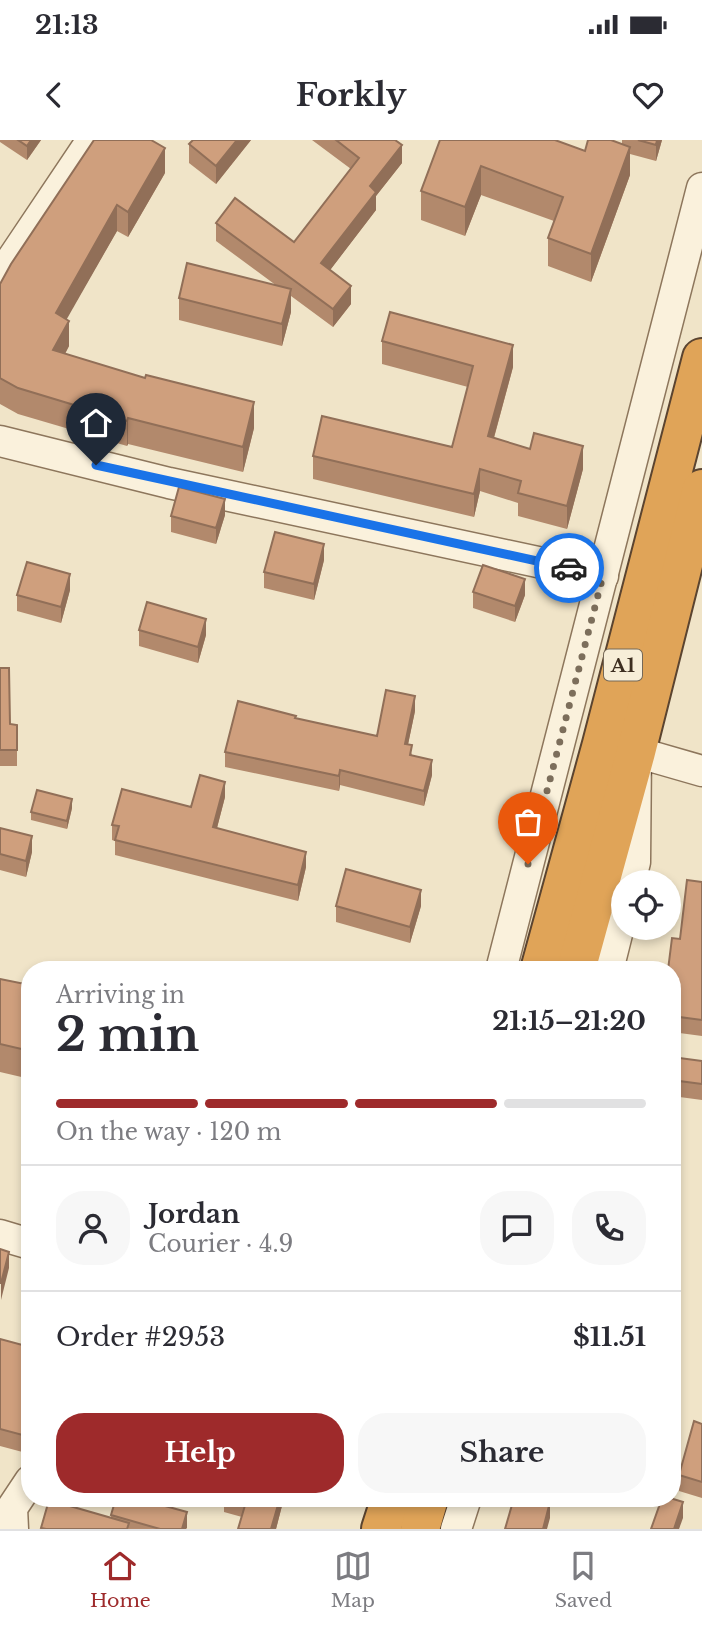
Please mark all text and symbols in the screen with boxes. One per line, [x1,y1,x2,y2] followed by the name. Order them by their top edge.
[35,9,99,41] text: 21:13
[296,75,406,115] text: Forkly
[35,76,73,114] icon: back
[629,76,667,114] icon: heart
[66,393,126,465] pin
[77,404,115,442] icon: home
[534,533,604,603] courier
[550,549,588,587] icon: car
[604,650,642,680] road number: A1
[498,792,558,864] pin
[509,803,547,841] icon: bag
[611,870,681,940] map controls
[611,870,681,940] button: locate
[56,981,185,1009] text: Arriving in
[492,1005,646,1037] text: 21:15–21:20
[56,1006,199,1063] text: 2 min
[56,1118,281,1146] text: On the way · 120 m
[56,1191,130,1265] button: person
[480,1191,554,1265] button: chat
[572,1191,646,1265] button: phone
[148,1198,240,1230] text: Jordan
[148,1230,293,1258] text: Courier · 4.9
[56,1321,225,1353] text: Order #2953
[573,1321,646,1353] text: $11.51
[56,1413,344,1493] button: Help
[358,1413,646,1493] button: Share
[90,1547,151,1612] tab: Home
[331,1547,375,1612] tab: Map
[555,1547,612,1612] tab: Saved

